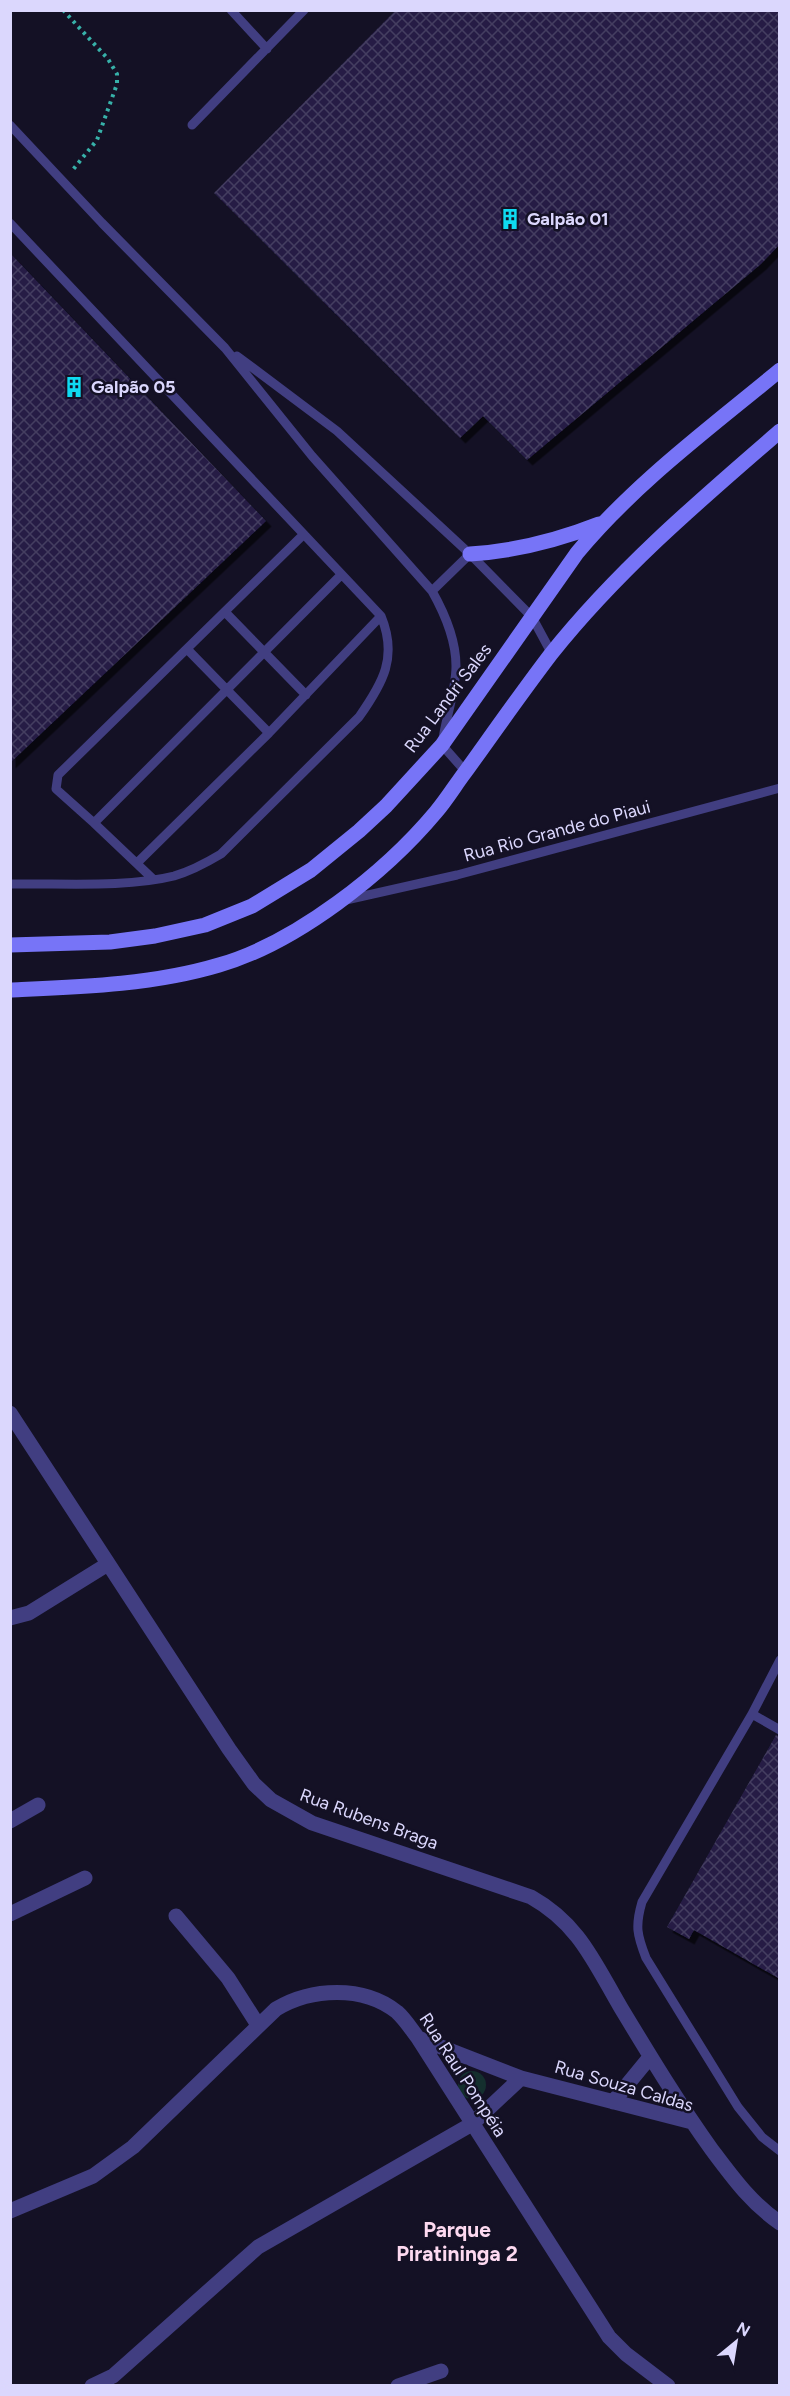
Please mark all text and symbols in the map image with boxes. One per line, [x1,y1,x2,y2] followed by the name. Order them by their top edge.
[498,207,522,231] building icon: Galpão 01
[527,208,609,230] place label: Galpão 01
[62,375,86,399] building icon: Galpão 05
[91,376,176,398] place label: Galpão 05
[400,639,496,757] street label: Rua Landri Sales
[461,795,653,867] street label: Rua Rio Grande do Piaui
[297,1784,441,1854] street label: Rua Rubens Braga
[415,2009,511,2141] street label: Rua Raul Pompéia
[552,2056,696,2116] street label: Rua Souza Caldas
[396,2217,518,2266] district label: Parque Piratininga 2
[706,2312,766,2372] north arrow
[733,2318,753,2341] text: N

